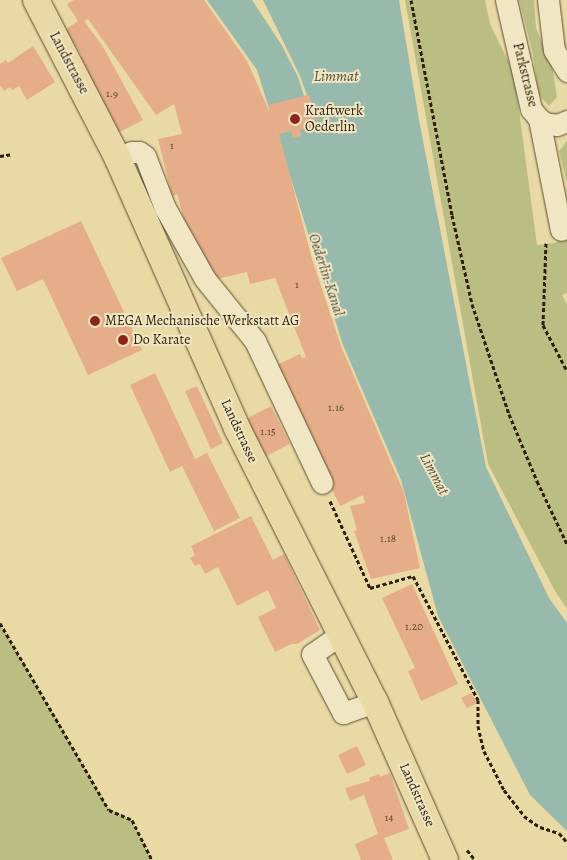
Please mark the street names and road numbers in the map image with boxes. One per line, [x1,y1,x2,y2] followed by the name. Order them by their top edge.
[46,29,92,97] street label: Landstrasse
[509,41,541,109] street label: Parkstrasse
[217,396,261,466] street label: Landstrasse
[395,760,439,830] street label: Landstrasse

